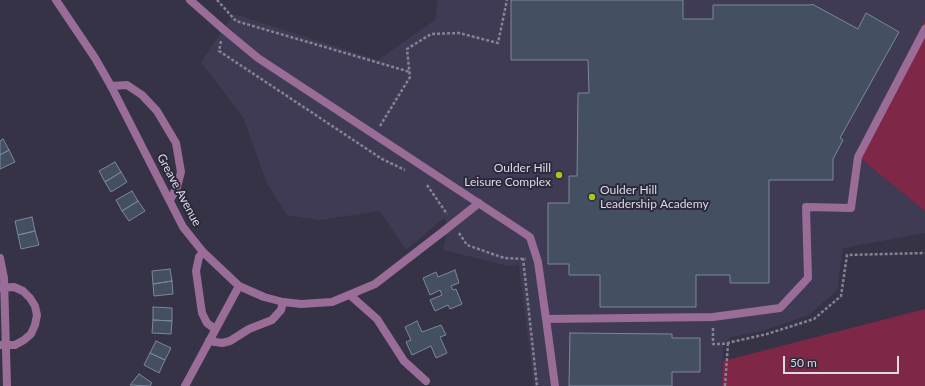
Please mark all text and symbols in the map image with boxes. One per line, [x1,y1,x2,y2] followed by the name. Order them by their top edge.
[154,151,204,229] street label: Greave Avenue
[464,161,551,189] place label: Oulder Hill Leisure Complex
[554,170,564,180] marker: Oulder Hill Leisure Complex
[600,183,709,211] place label: Oulder Hill Leadership Academy
[587,192,597,202] marker: Oulder Hill Leadership Academy
[785,348,901,374] scale bar
[790,355,817,370] text: 50 m

